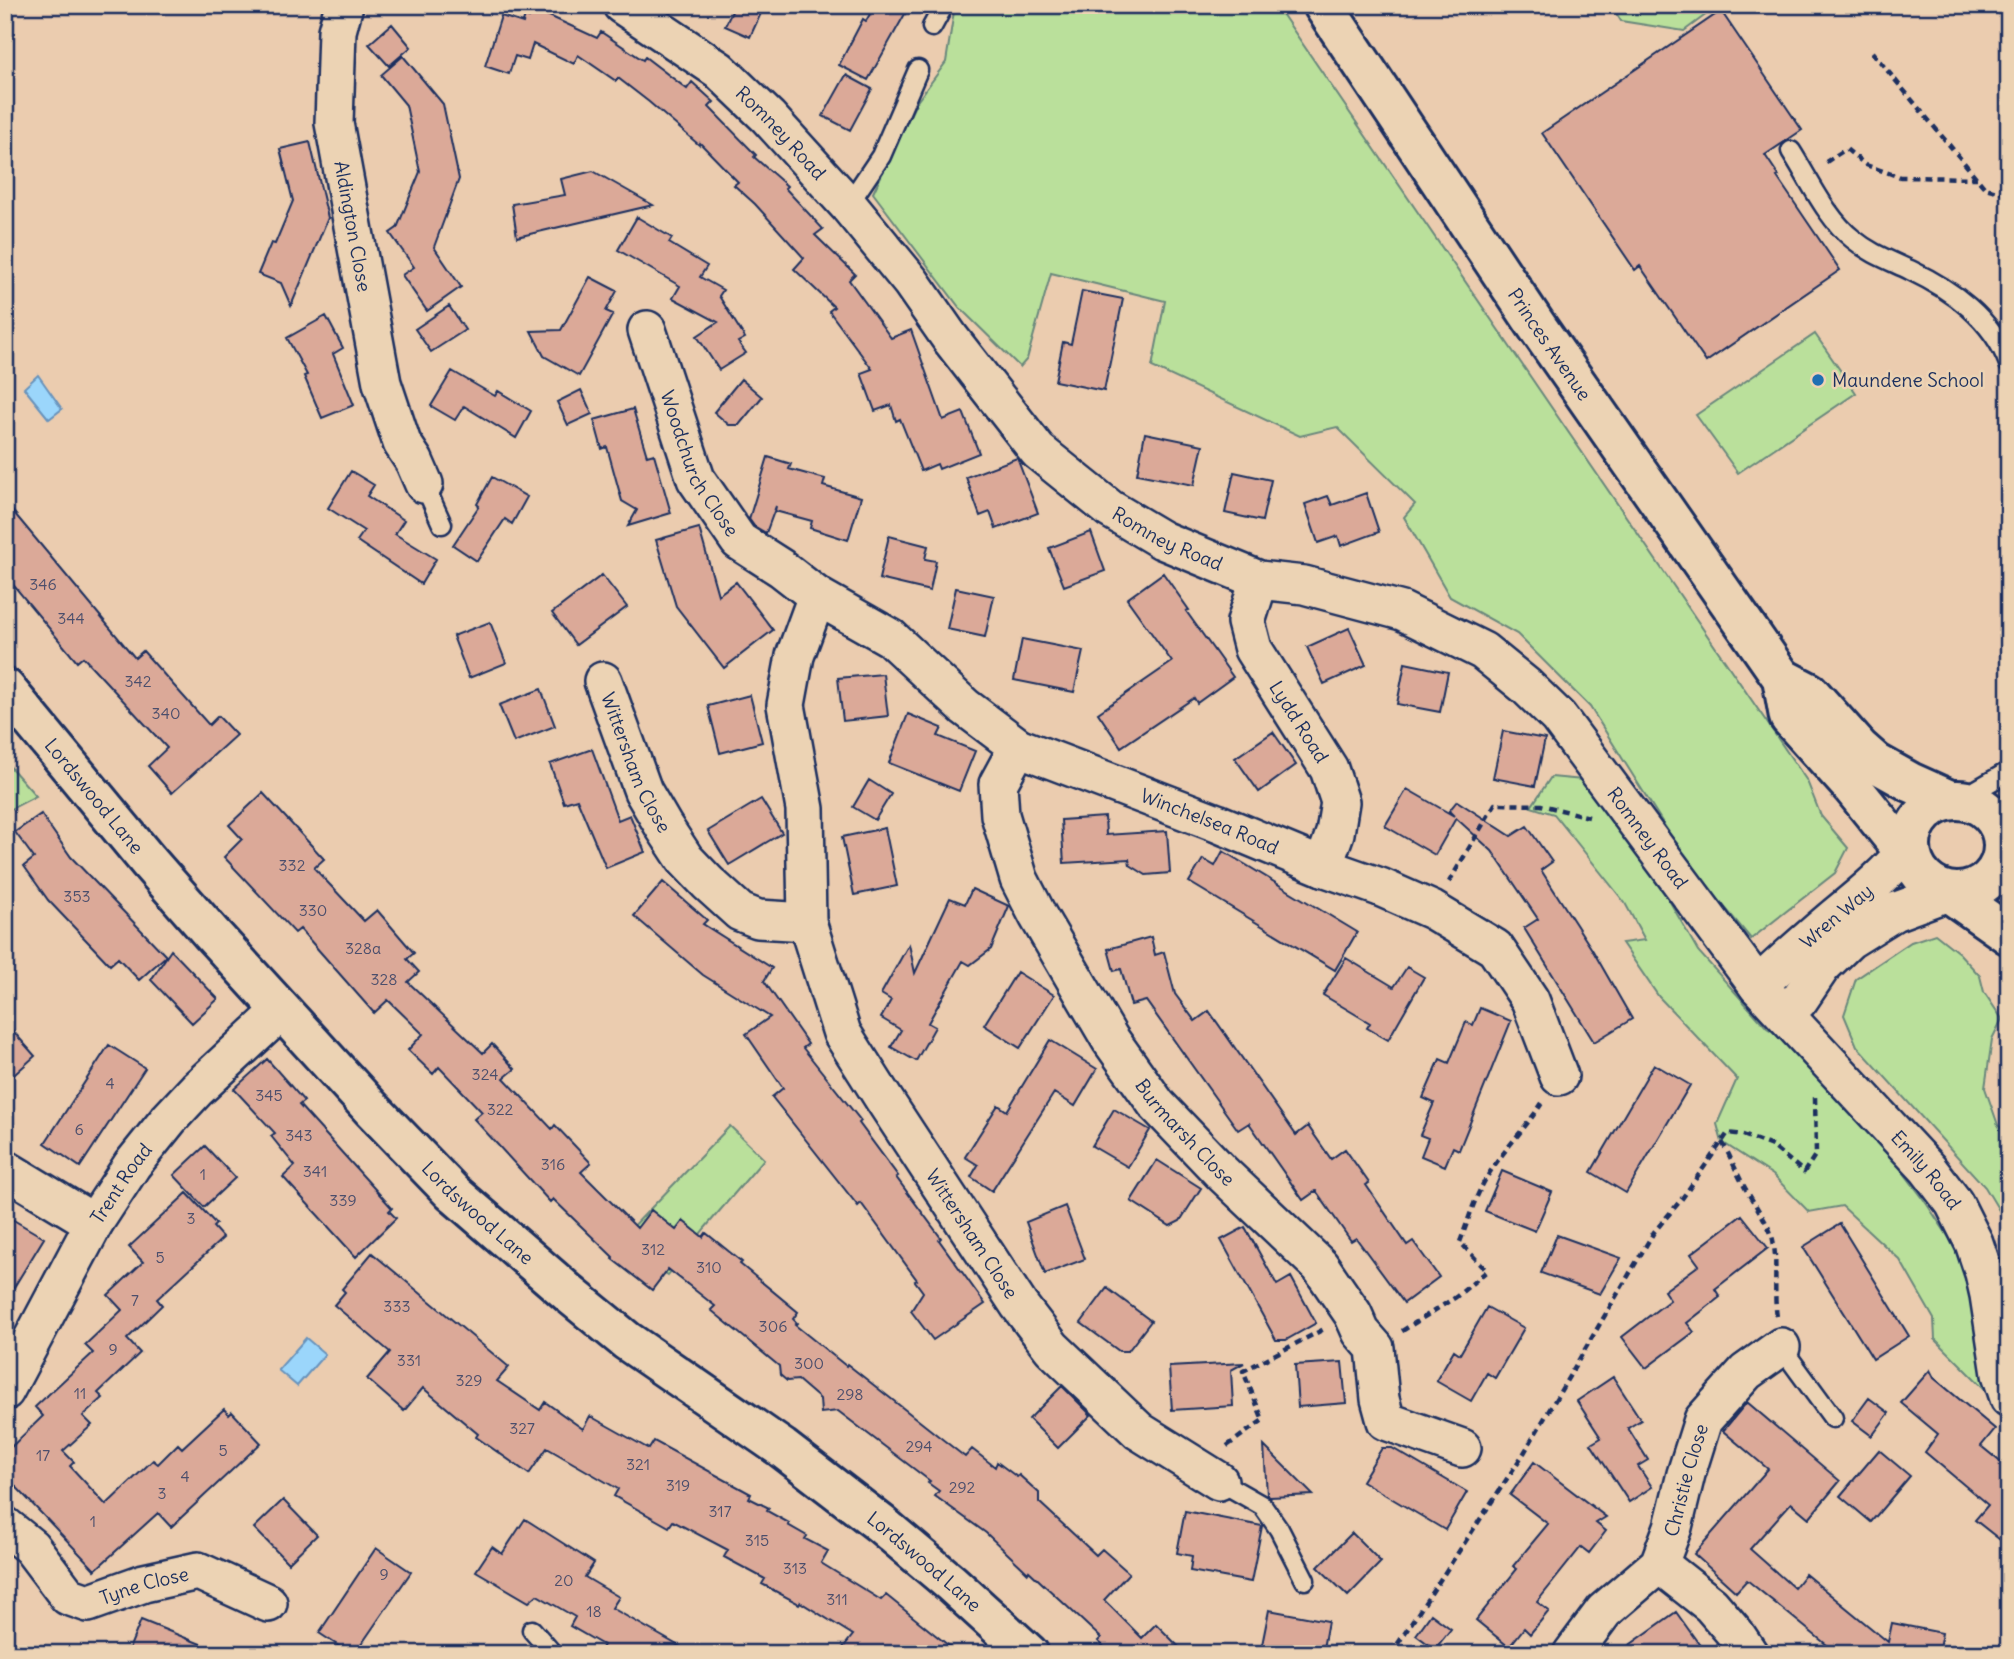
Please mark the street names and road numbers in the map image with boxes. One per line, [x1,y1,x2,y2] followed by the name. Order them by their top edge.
[731,81,831,185] street label: Romney Road
[329,159,377,294] street label: Aldington Close
[1503,283,1597,405] street label: Princes Avenue
[656,387,744,541] street label: Woodchurch Close
[1108,501,1226,576] street label: Romney Road
[1264,676,1334,767] street label: Lydd Road
[596,689,677,837] street label: Wittersham Close
[40,733,149,858] street label: Lordswood Lane
[1602,782,1693,893] street label: Romney Road
[1137,783,1282,859] street label: Winchelsea Road
[1795,879,1878,954] street label: Wren Way
[1130,1074,1240,1191] street label: Burmarsh Close
[1886,1125,1966,1214] street label: Emily Road
[85,1138,157,1228] street label: Trent Road
[417,1156,539,1269] street label: Lordswood Lane
[921,1164,1023,1303] street label: Wittersham Close
[1658,1421,1713,1540] street label: Christie Close
[862,1506,986,1617] street label: Lordswood Lane
[96,1561,191,1610] street label: Tyne Close

